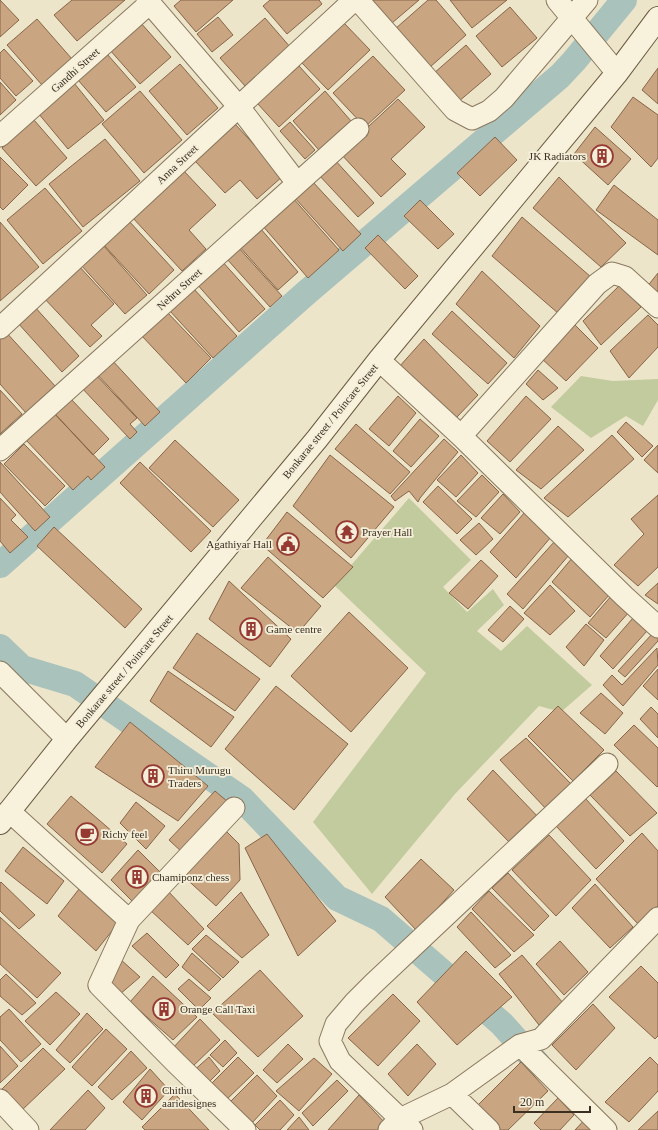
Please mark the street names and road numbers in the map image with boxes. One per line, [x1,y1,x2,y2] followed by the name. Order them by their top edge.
[48,45,102,95] street label: Gandhi Street
[154,142,200,186] street label: Anna Street
[154,266,204,312] street label: Nehru Street
[280,361,380,481] street label: Bonkarae street / Poincare Street
[73,612,175,730] street label: Bonkarae street / Poincare Street

